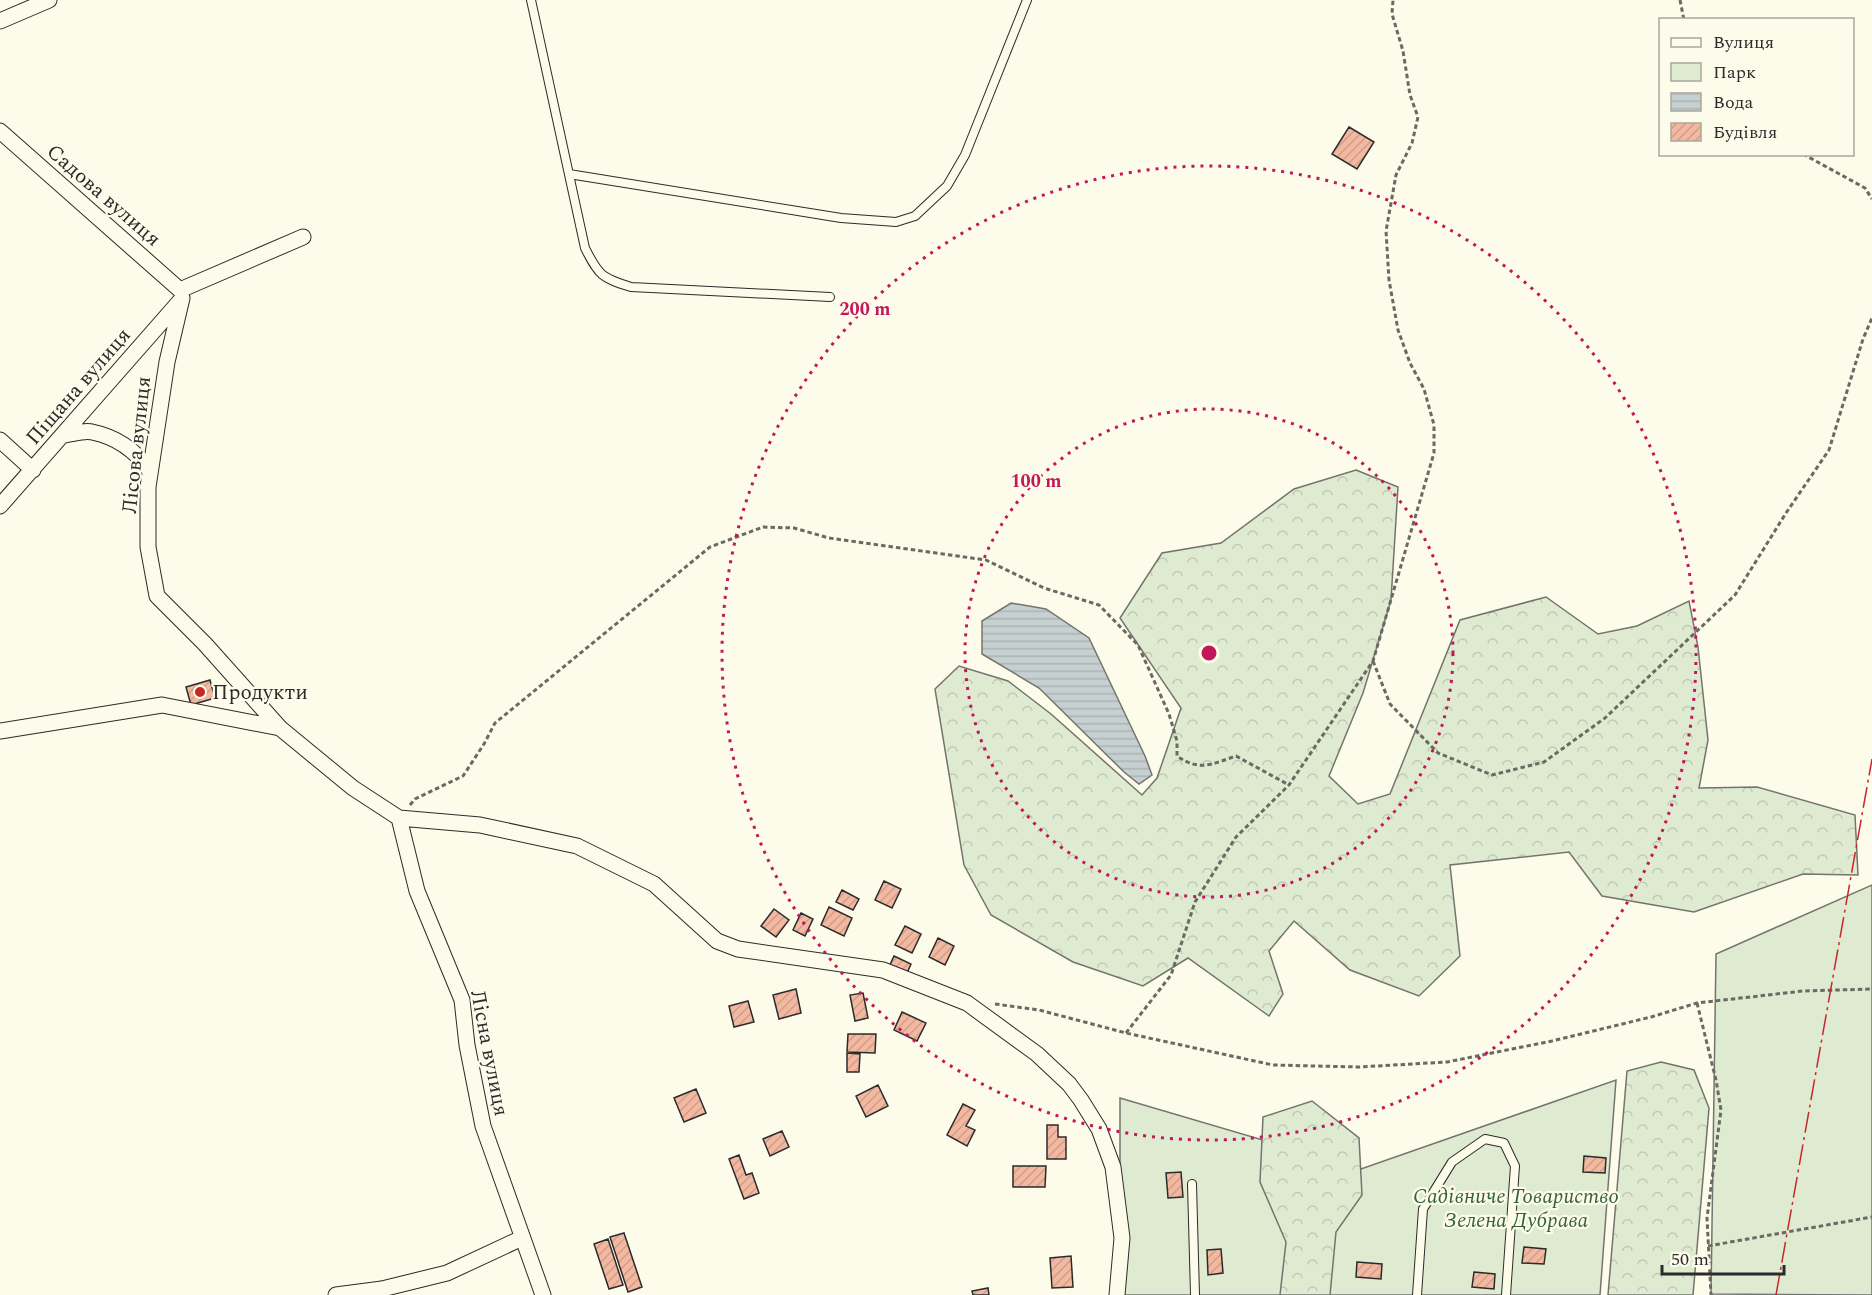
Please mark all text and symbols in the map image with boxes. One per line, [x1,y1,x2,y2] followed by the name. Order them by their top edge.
[1659,18,1854,156] legend
[1713,29,1774,56] text: Вулиця
[1713,59,1756,86] text: Парк
[1713,89,1753,116] text: Вода
[1713,119,1777,146] text: Будівля
[39,137,168,255] street label: Садова вулиця
[839,296,891,323] text: 200 m
[19,321,139,453] street label: Піщана вулиця
[114,375,160,515] street label: Лісова вулиця
[1010,468,1062,495] text: 100 m
[1199,643,1219,663] centre of rings
[212,677,308,709] place label: Продукти
[193,685,207,699] marker: Продукти
[461,987,517,1119] street label: Лісна вулиця
[1413,1181,1619,1237] park label: Садівниче Товариство Зелена Дубрава
[1662,1238,1784,1276] scale bar
[1671,1246,1709,1273] text: 50 m

